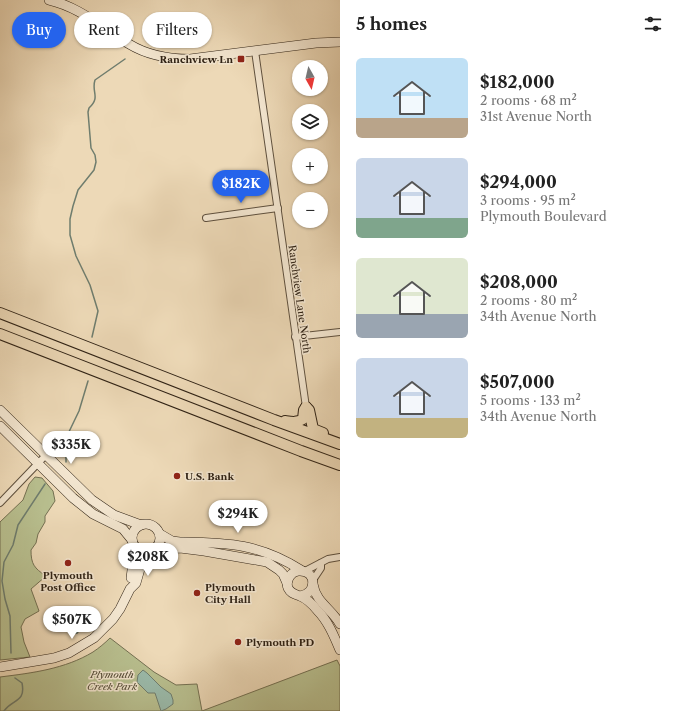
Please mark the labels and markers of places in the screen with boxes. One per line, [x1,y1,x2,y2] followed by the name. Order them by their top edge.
[160,53,233,66] place label: Ranchview Ln
[236,54,246,64] marker: Ranchview Ln
[213,170,269,204] pin: $182K
[43,431,99,465] pin: $335K
[185,470,234,483] place label: U.S. Bank
[172,471,182,481] marker: U.S. Bank
[210,500,266,534] pin: $294K
[120,543,176,577] pin: $208K
[63,558,73,568] marker: Plymouth Post Office
[40,569,96,594] place label: Plymouth Post Office
[205,581,255,606] place label: Plymouth City Hall
[192,588,202,598] marker: Plymouth City Hall
[44,606,100,640] pin: $507K
[246,636,315,649] place label: Plymouth PD
[233,637,243,647] marker: Plymouth PD

